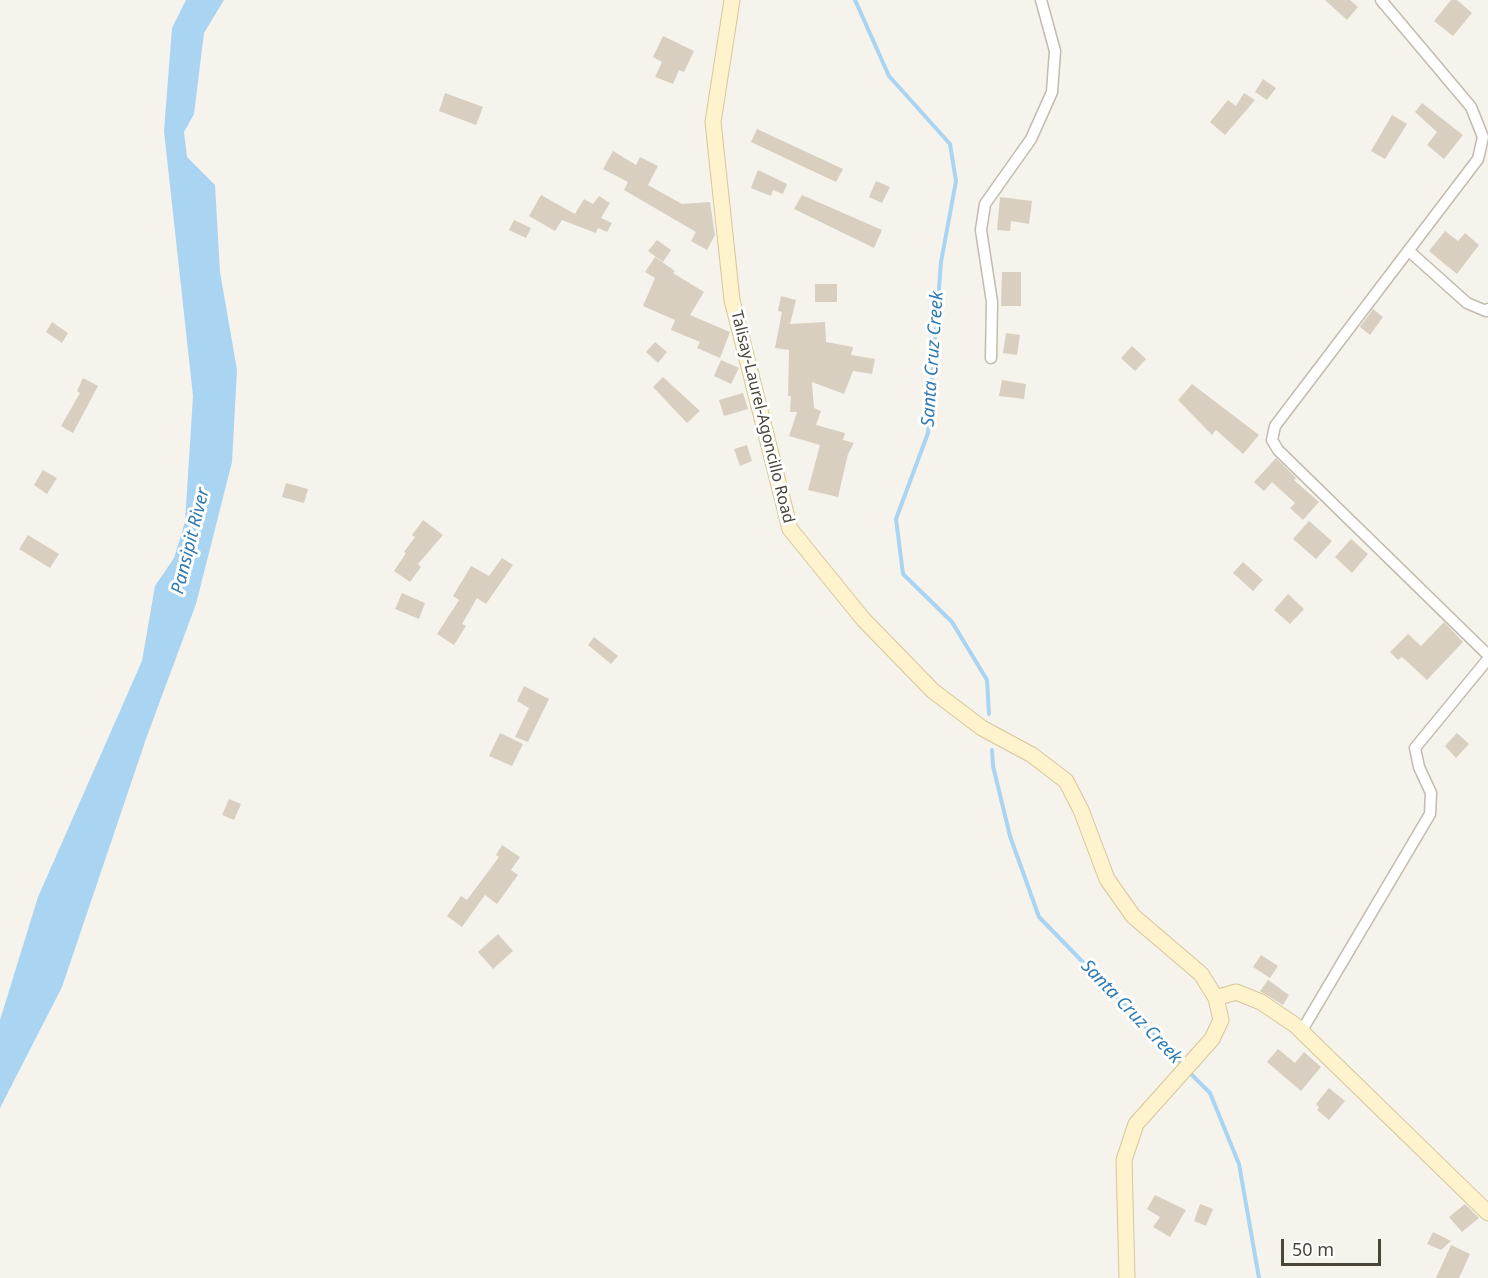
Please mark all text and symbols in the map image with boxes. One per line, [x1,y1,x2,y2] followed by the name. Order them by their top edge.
[917,291,949,427] water label: Santa Cruz Creek
[726,309,798,525] street label: Talisay-Laurel-Agoncillo Road
[167,486,215,596] water label: Pansipit River
[1076,956,1186,1068] water label: Santa Cruz Creek
[1284,1227,1384,1265] scale bar
[1292,1237,1334,1261] text: 50 m

